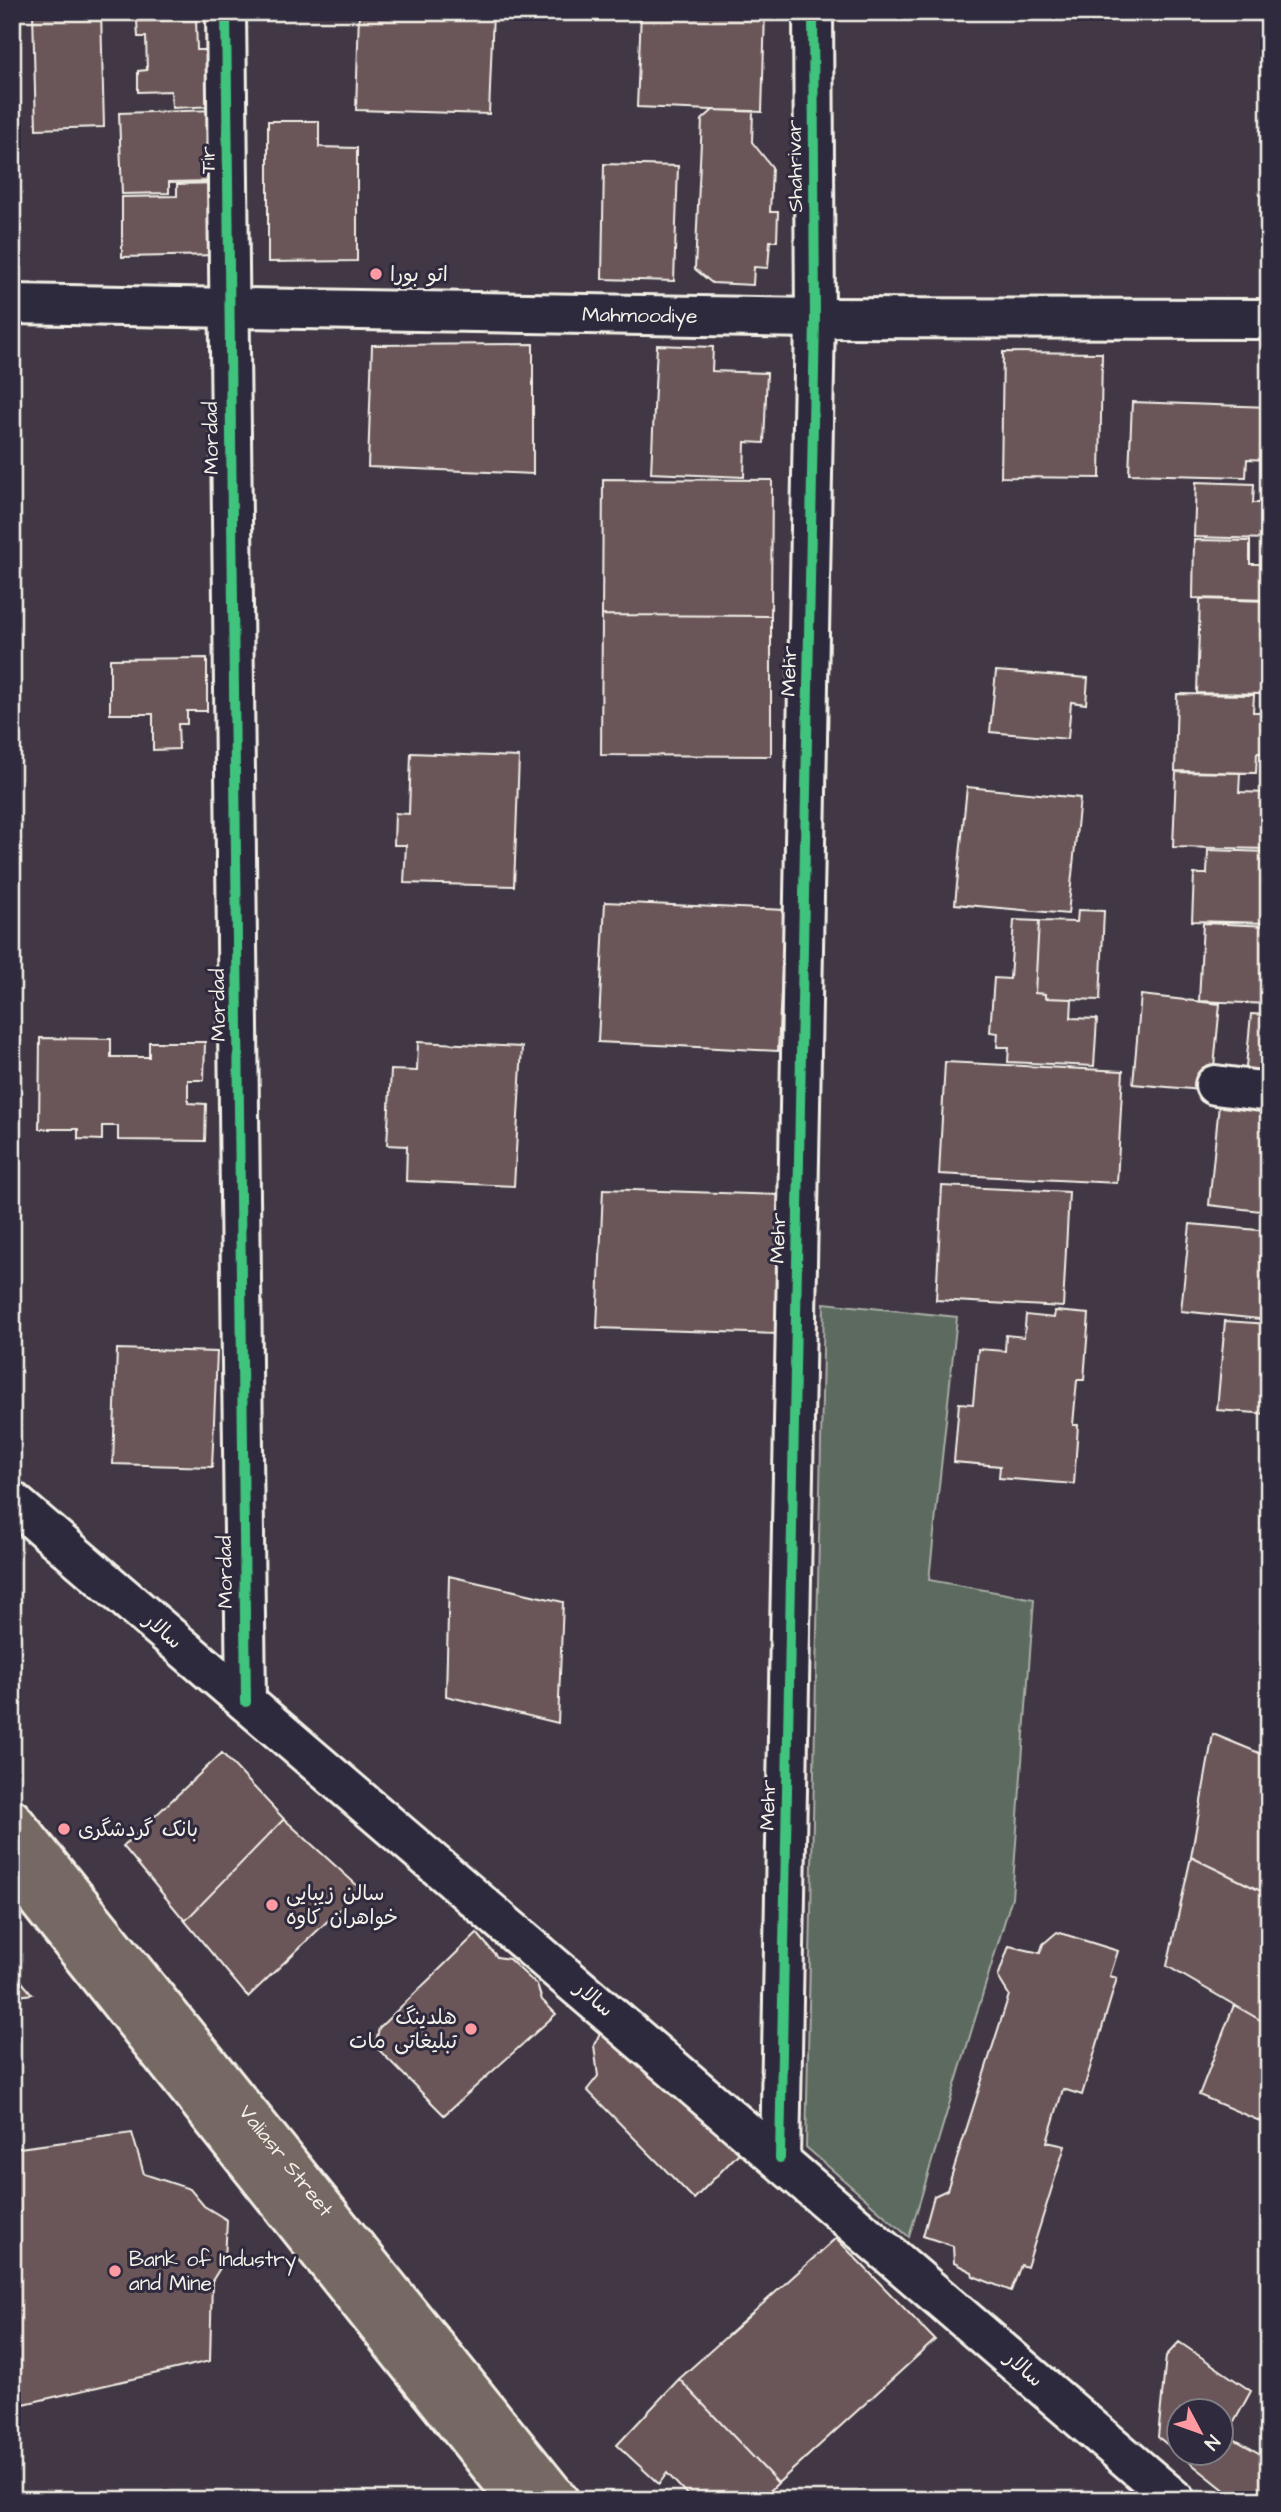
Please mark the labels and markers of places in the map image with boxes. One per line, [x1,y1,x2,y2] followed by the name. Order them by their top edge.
[390,260,448,289] place label: اتو بورا
[368,266,384,282] marker: اتو بورا
[78,1815,198,1844] place label: بانک گردشگری
[56,1821,72,1837] marker: بانک گردشگری
[286,1879,398,1932] place label: سالن زیبایی خواهران کاوه
[264,1897,280,1913] marker: سالن زیبایی خواهران کاوه
[349,2003,458,2056] place label: هلدینگ تبلیغاتی مات
[463,2021,479,2037] marker: هلدینگ تبلیغاتی مات
[129,2245,297,2298] place label: Bank of Industry and Mine
[107,2263,123,2279] marker: Bank of Industry and Mine

